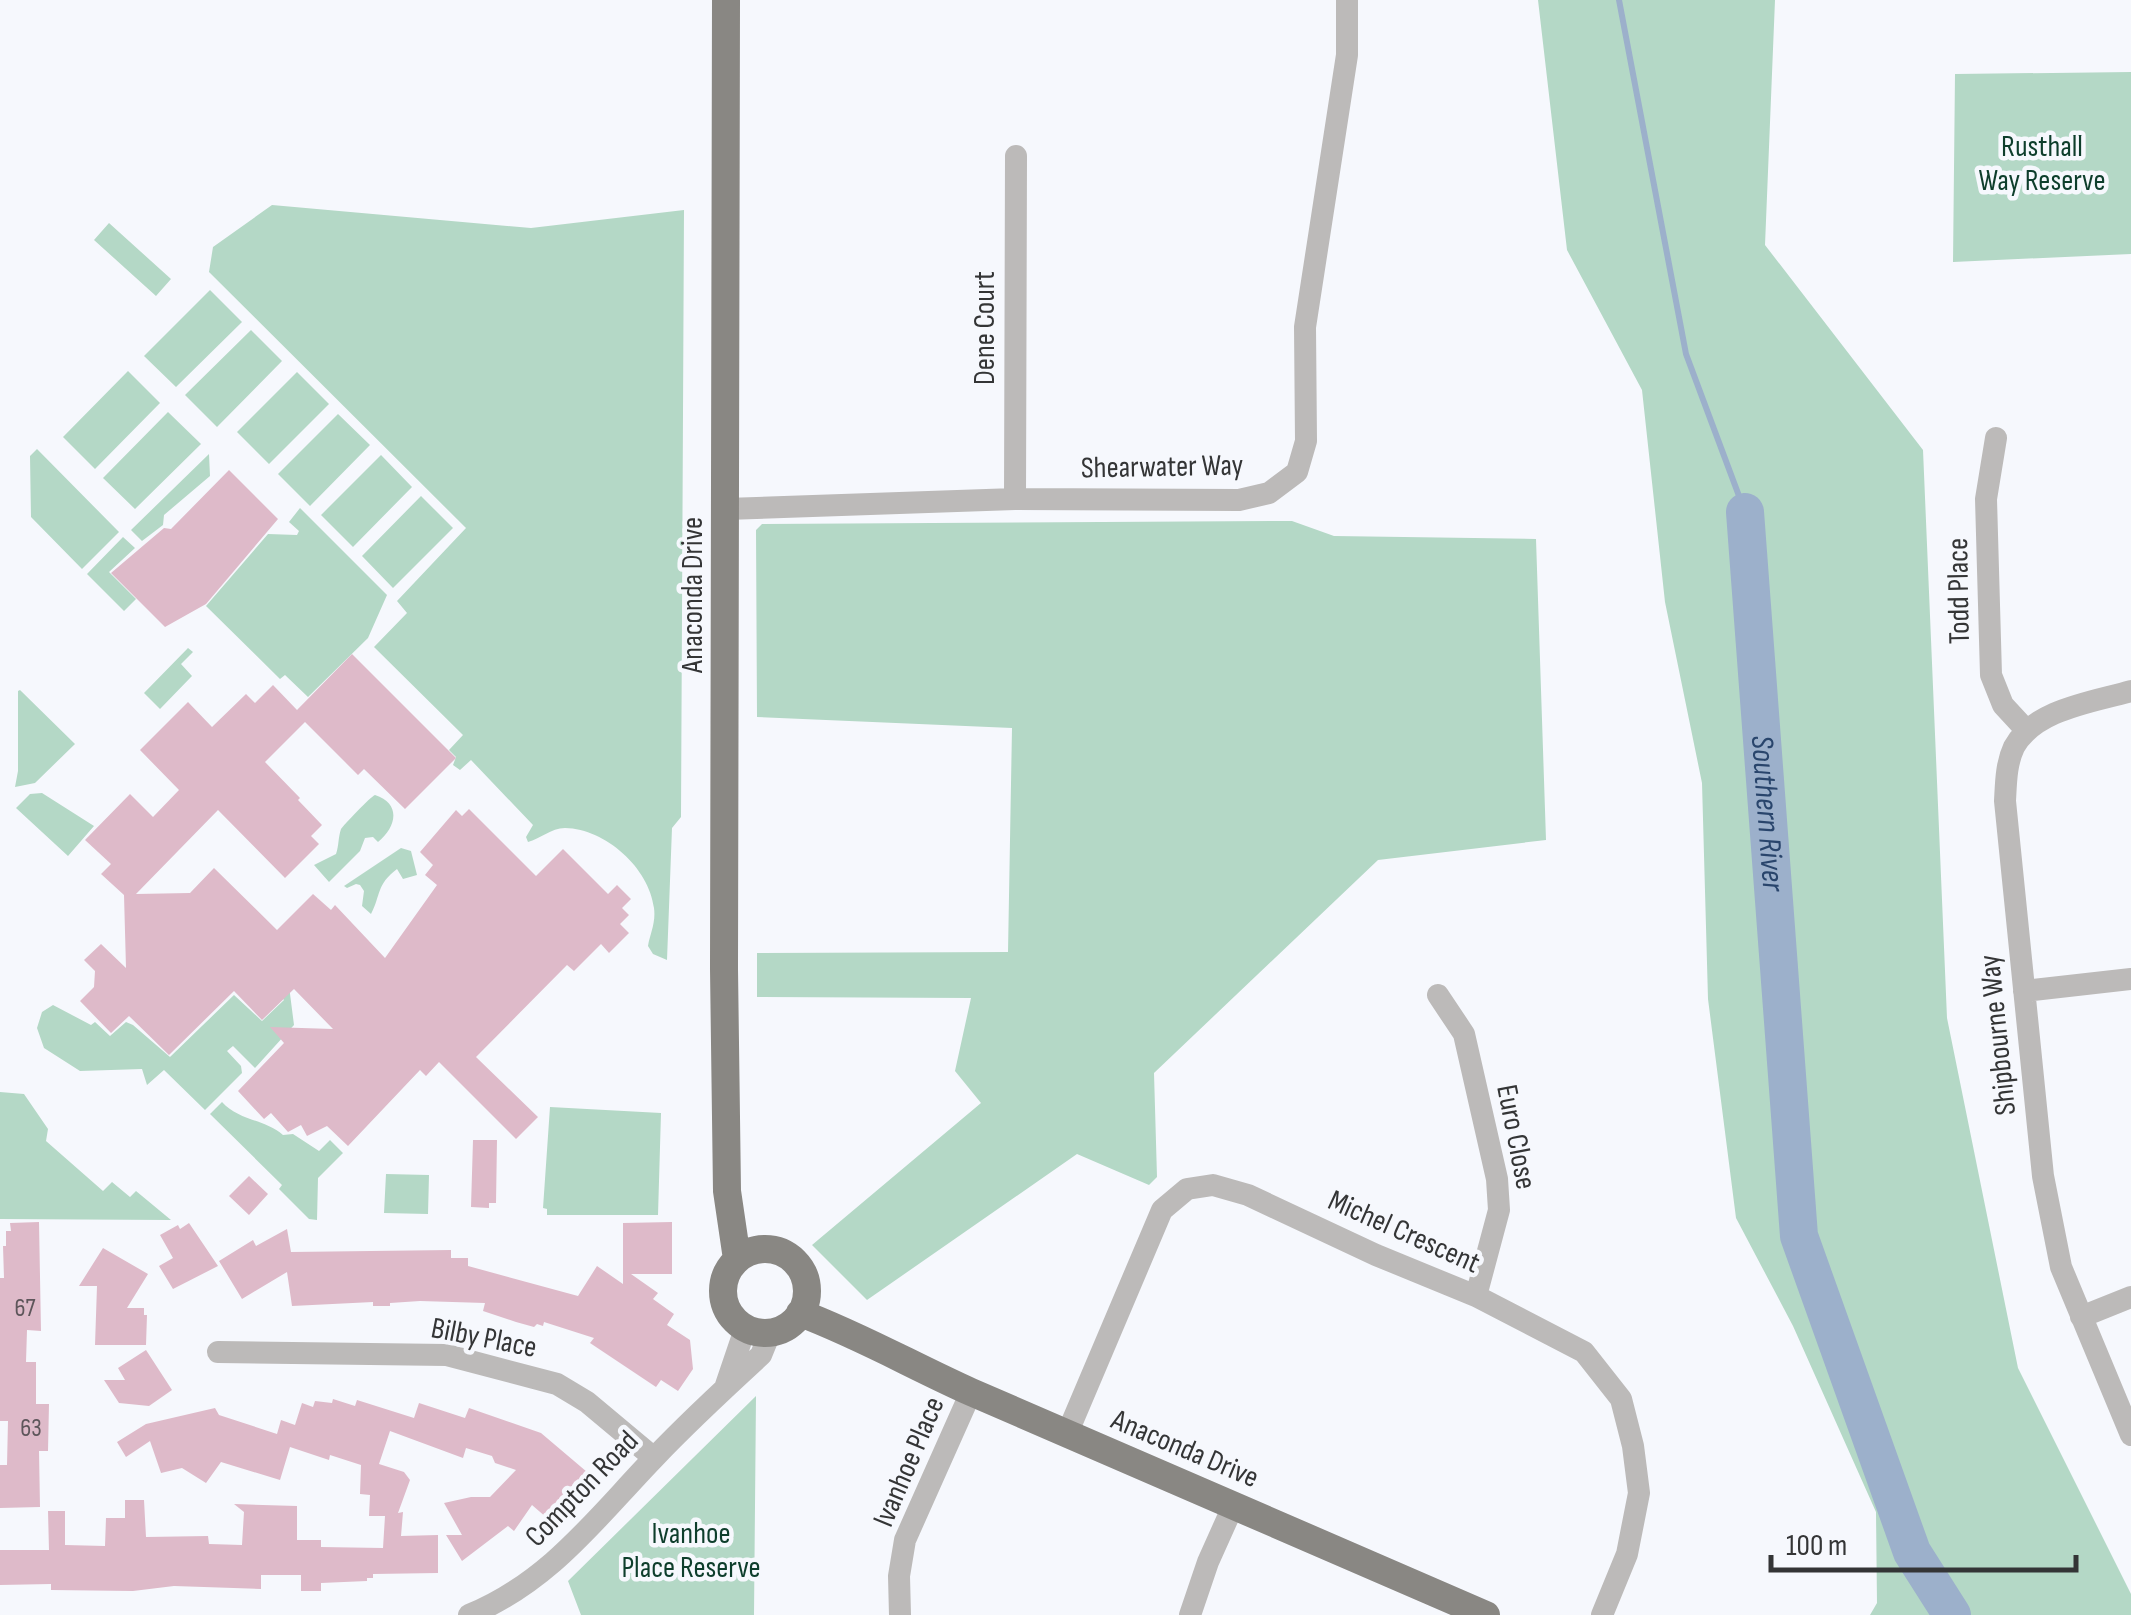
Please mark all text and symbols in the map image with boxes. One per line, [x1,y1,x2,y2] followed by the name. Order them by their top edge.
[1978,129,2106,199] park label: Rusthall Way Reserve
[967,271,1003,385] street label: Dene Court
[1081,448,1244,486] street label: Shearwater Way
[675,517,711,674] street label: Anaconda Drive
[1940,538,1978,644] street label: Todd Place
[1742,734,1793,893] water label: Southern River
[1972,953,2024,1117] street label: Shipbourne Way
[1488,1082,1544,1192] street label: Euro Close
[1323,1183,1485,1281] street label: Michel Crescent
[15,1293,35,1324] house number: 67
[428,1310,540,1366] street label: Bilby Place
[866,1392,952,1532] street label: Ivanhoe Place
[1105,1402,1264,1496] street label: Anaconda Drive
[20,1413,42,1444] house number: 63
[518,1423,646,1555] street label: Compton Road
[1771,1510,2076,1572] scale bar
[621,1516,761,1586] park label: Ivanhoe Place Reserve
[1786,1528,1847,1564] text: 100 m

